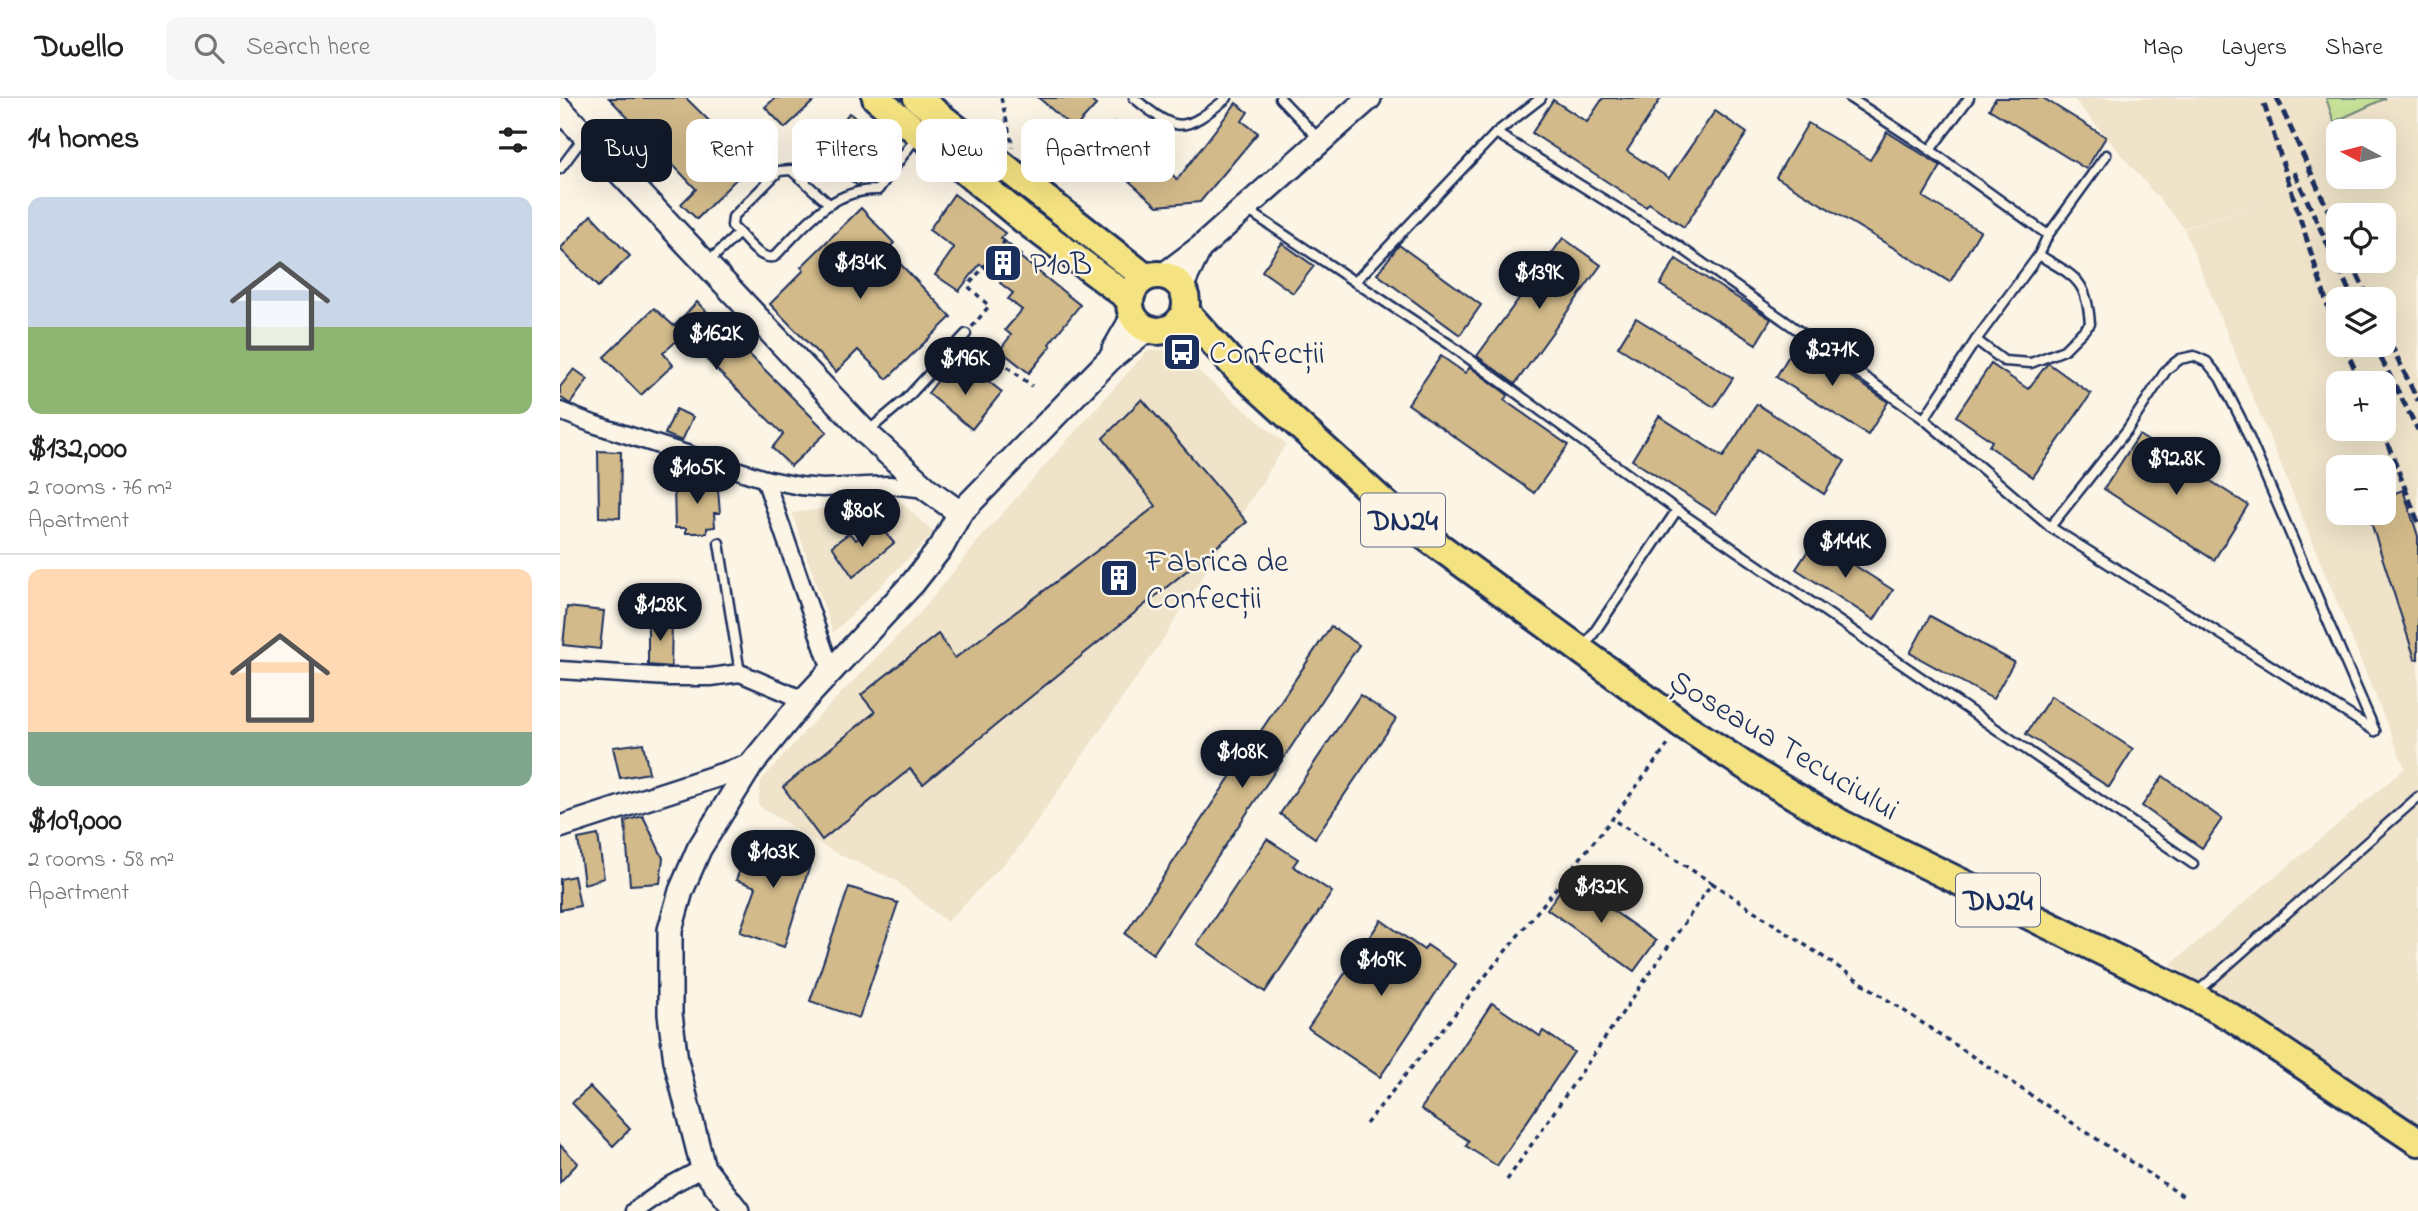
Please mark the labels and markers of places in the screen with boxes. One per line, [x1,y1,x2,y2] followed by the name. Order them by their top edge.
[811,242,909,301] pin: $134K
[982,242,1024,284] building icon: P10B
[1030,243,1092,290] place label: P10B
[1490,252,1588,311] pin: $139K
[667,313,765,372] pin: $162K
[1783,328,1881,388] pin: $271K
[1161,331,1203,373] bus stop icon: Confecții
[1209,332,1325,379] place label: Confecții
[916,338,1014,397] pin: $196K
[2119,438,2233,497] pin: $92.8K
[648,446,746,506] pin: $105K
[821,490,903,549] pin: $80K
[1796,520,1894,580] pin: $144K
[1145,540,1289,624] place label: Fabrica de Confecții
[1098,557,1140,599] building icon: Fabrica de Confecții
[611,584,709,643] pin: $128K
[1193,730,1291,790] pin: $108K
[724,830,822,890] pin: $103K
[1552,866,1650,925] pin: $132K
[1332,939,1430,998] pin: $109K

